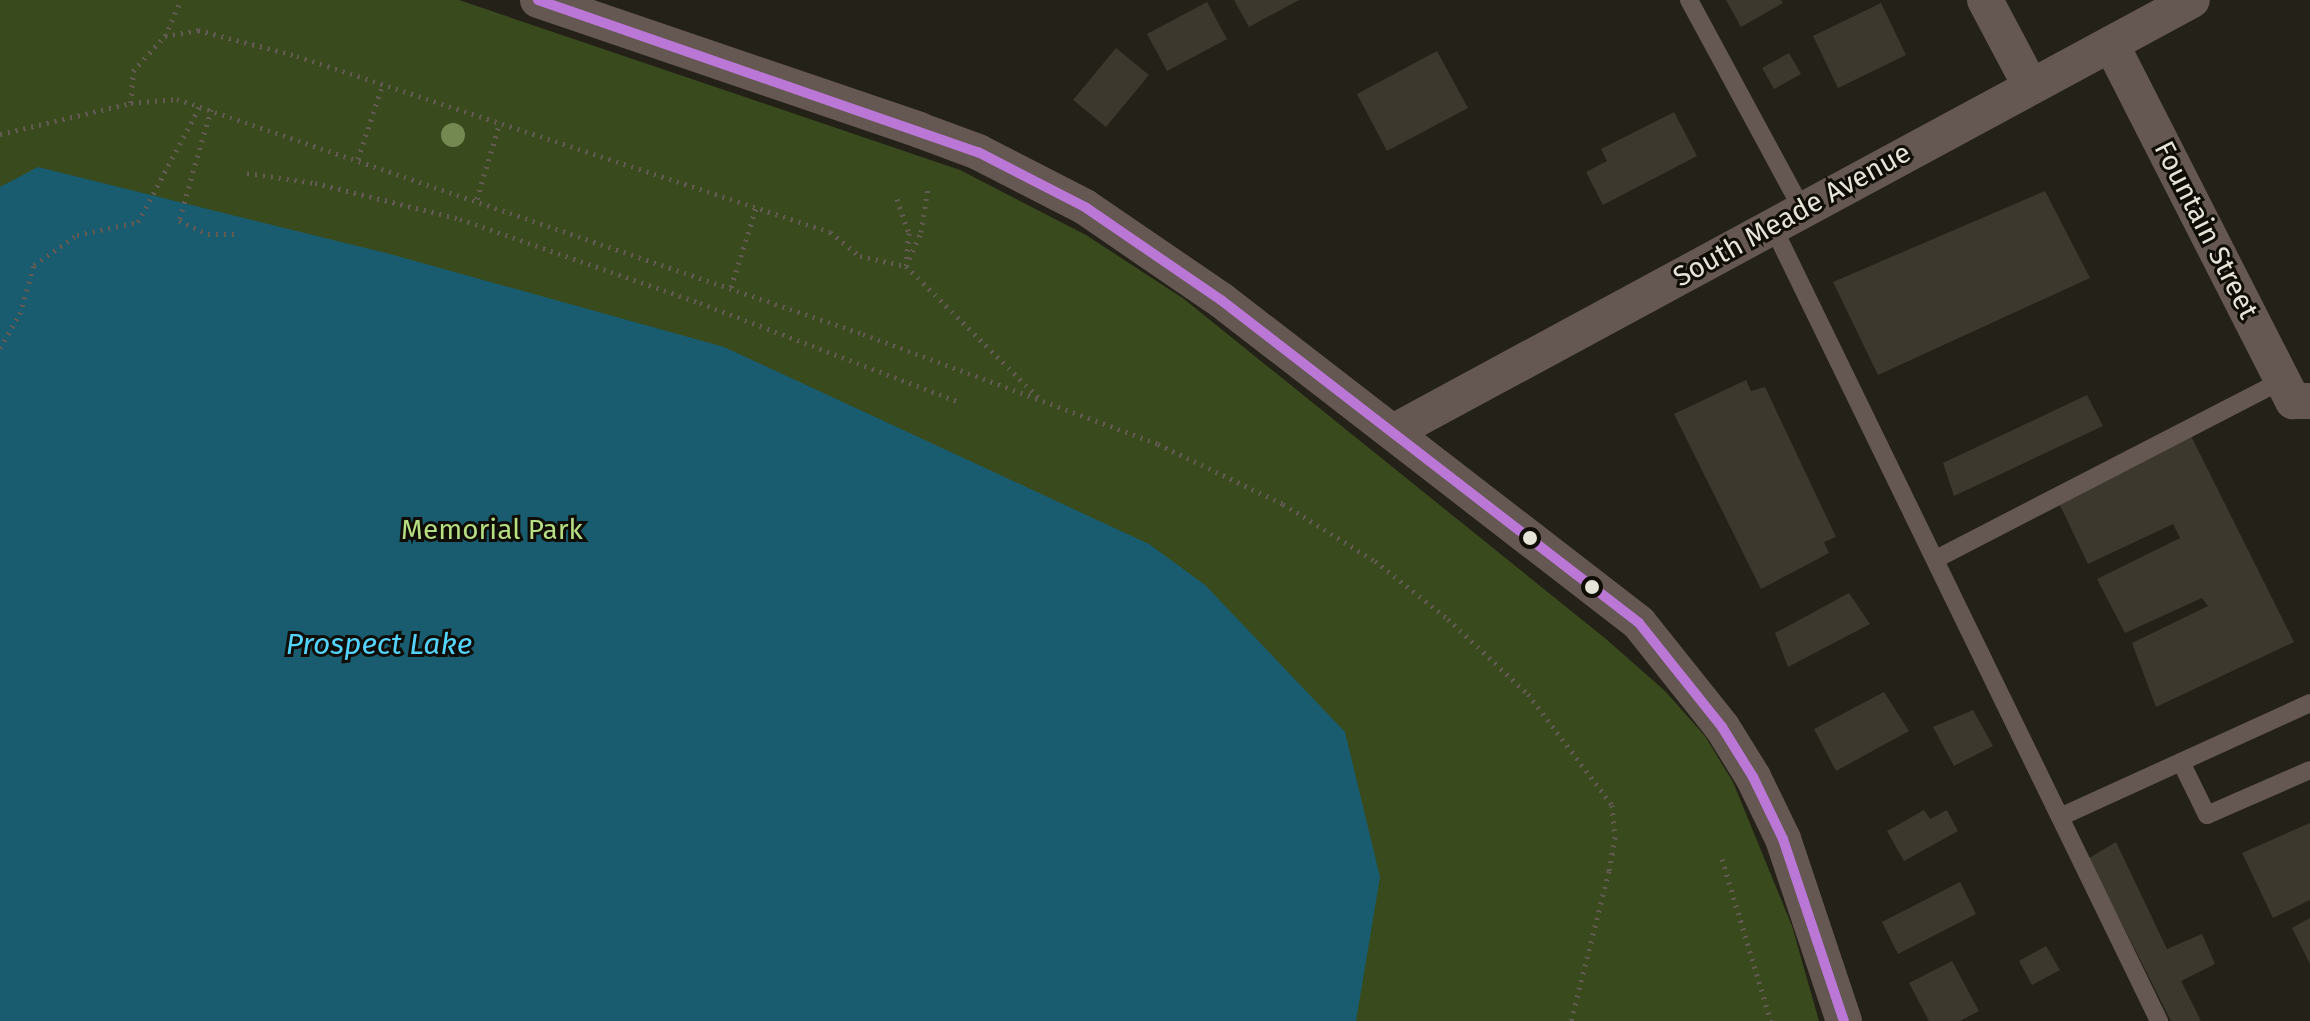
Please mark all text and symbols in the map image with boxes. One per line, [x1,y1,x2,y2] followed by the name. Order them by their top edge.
[1667,136,1917,294] street label: South Meade Avenue
[2147,136,2265,324] street label: Fountain Street
[401,513,583,547] park label: Memorial Park
[1522,530,1538,546] unlabelled marker
[1584,579,1600,595] unlabelled marker
[286,626,472,662] water label: Prospect Lake

